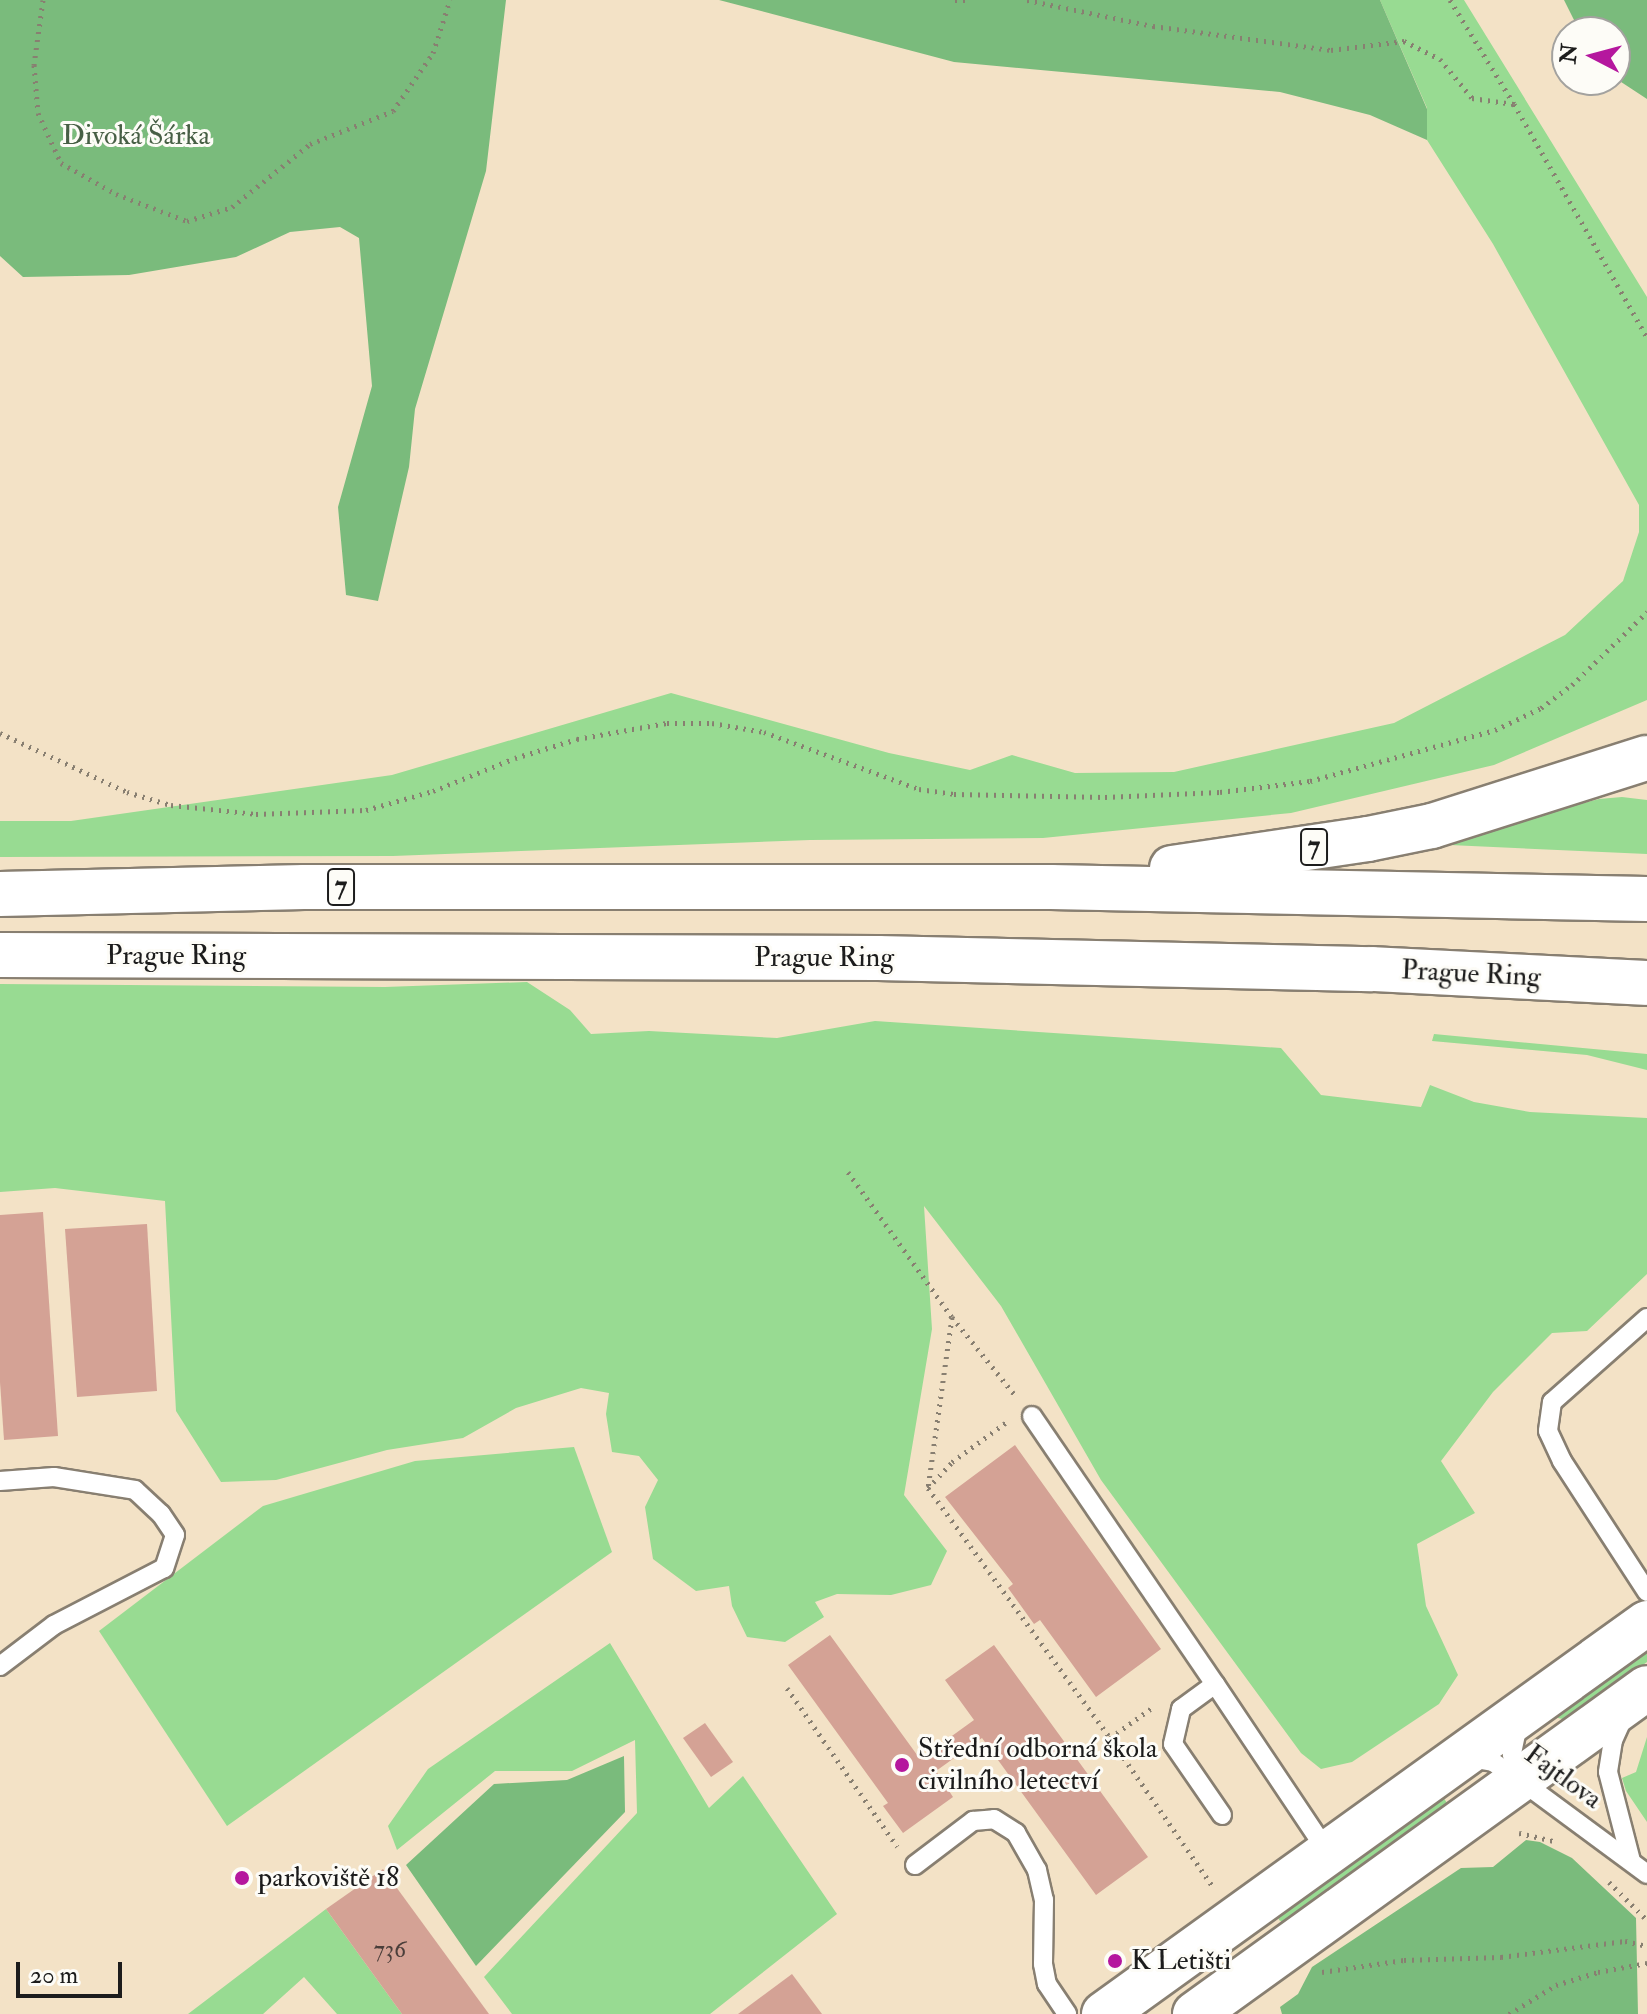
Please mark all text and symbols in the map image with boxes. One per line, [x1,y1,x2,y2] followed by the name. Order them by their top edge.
[1551,16,1631,96] north arrow
[1554,42,1584,65] text: N
[62,119,210,153] park label: Divoká Šárka
[1300,825,1328,869] road number: 7
[327,865,355,909] road number: 7
[106,939,246,973] street label: Prague Ring
[754,941,894,975] street label: Prague Ring
[1400,954,1542,994] street label: Prague Ring
[918,1732,1158,1798] place label: Střední odborná škola civilního letectví
[1518,1738,1608,1816] street label: Fajtlova
[893,1756,911,1774] marker: Střední odborná škola civilního letectví
[258,1861,399,1895] place label: parkoviště 18
[233,1869,251,1887] marker: parkoviště 18
[374,1936,406,1964] house number: 736
[1131,1944,1231,1978] place label: K Letišti
[20,1946,126,1996] scale bar
[1106,1952,1124,1970] marker: K Letišti
[30,1960,78,1991] text: 20 m

